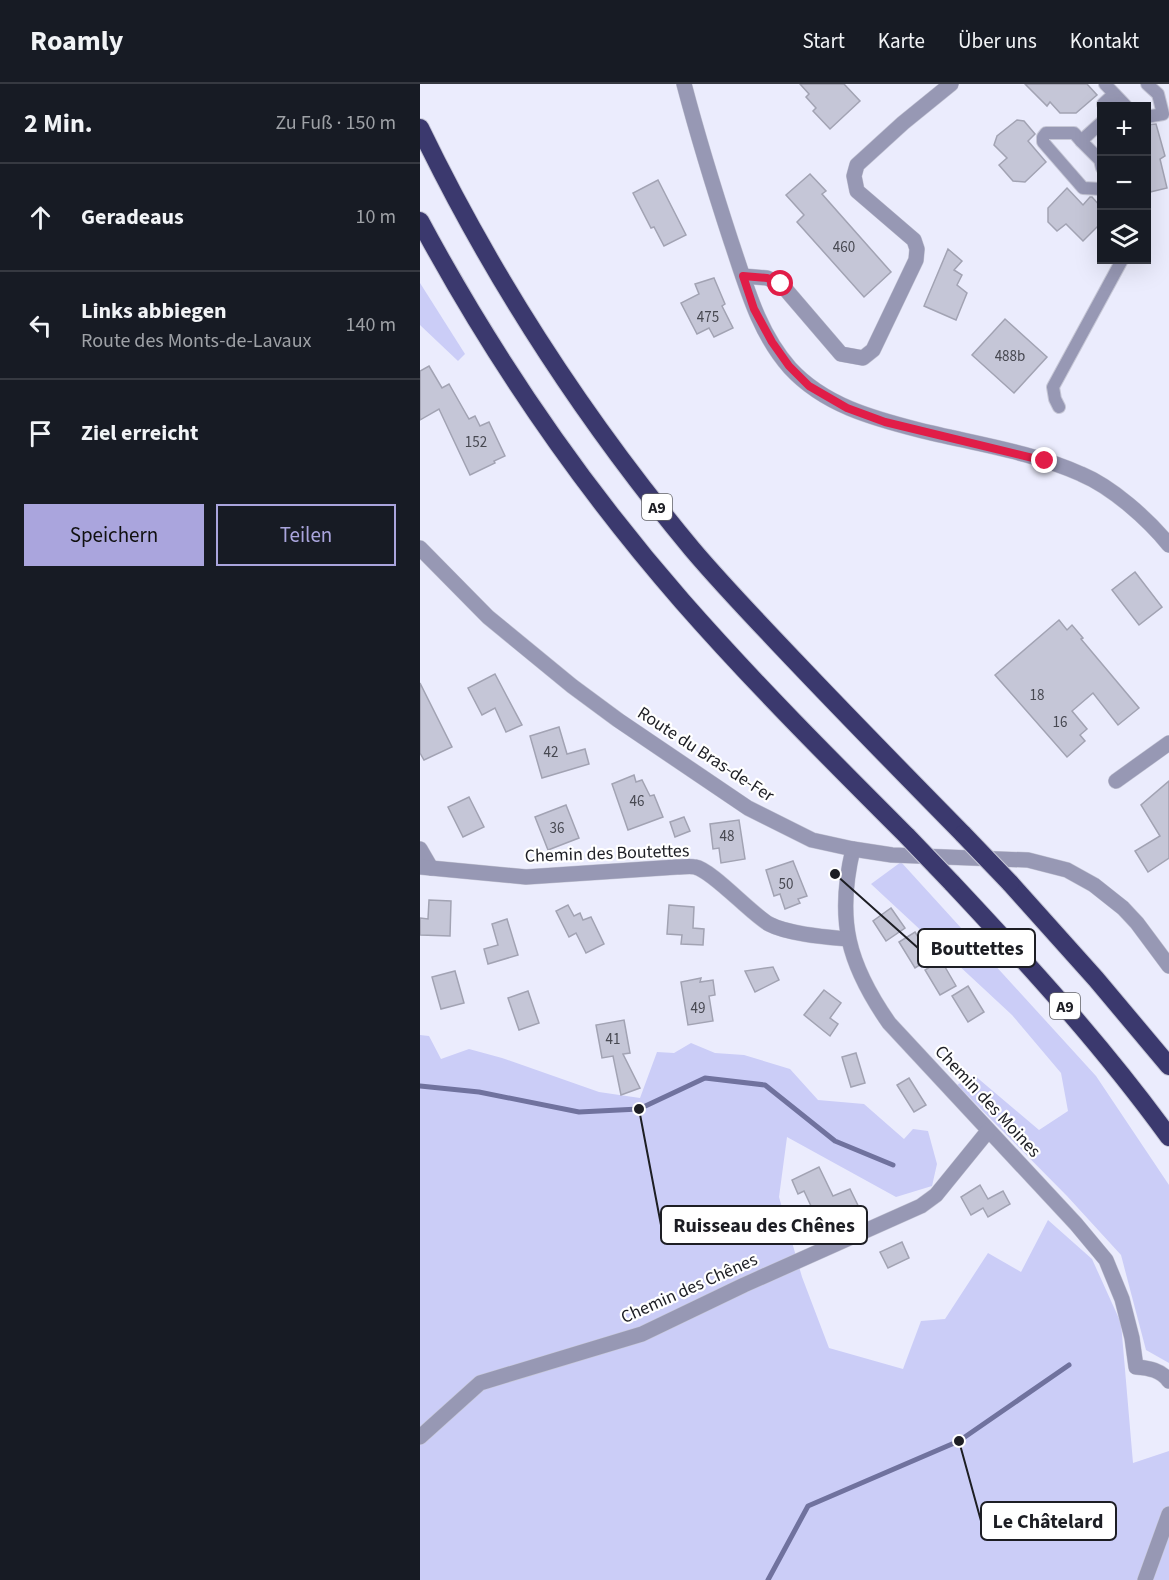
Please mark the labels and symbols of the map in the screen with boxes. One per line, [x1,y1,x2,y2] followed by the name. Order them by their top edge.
[833,237,855,258] house number: 460
[767,270,793,296] route start
[697,307,719,328] house number: 475
[995,346,1025,367] house number: 488b
[465,432,487,453] house number: 152
[1031,447,1057,473] route end
[642,494,672,520] road number: A9
[1030,685,1044,706] house number: 18
[632,701,780,809] street label: Route du Bras-de-Fer
[1053,712,1067,733] house number: 16
[544,742,558,763] house number: 42
[630,791,644,812] house number: 46
[550,818,564,839] house number: 36
[720,826,734,847] house number: 48
[524,838,690,869] street label: Chemin des Boutettes
[779,874,793,895] house number: 50
[918,929,1035,967] callout: Bouttettes
[930,935,1024,963] text: Bouttettes
[1050,993,1080,1019] road number: A9
[691,998,705,1019] house number: 49
[606,1029,620,1050] house number: 41
[929,1040,1046,1163] street label: Chemin des Moines
[661,1206,867,1244] callout: Ruisseau des Chênes
[673,1212,855,1240] text: Ruisseau des Chênes
[617,1247,762,1330] street label: Chemin des Chênes
[981,1502,1116,1540] callout: Le Châtelard
[993,1508,1103,1536] text: Le Châtelard

